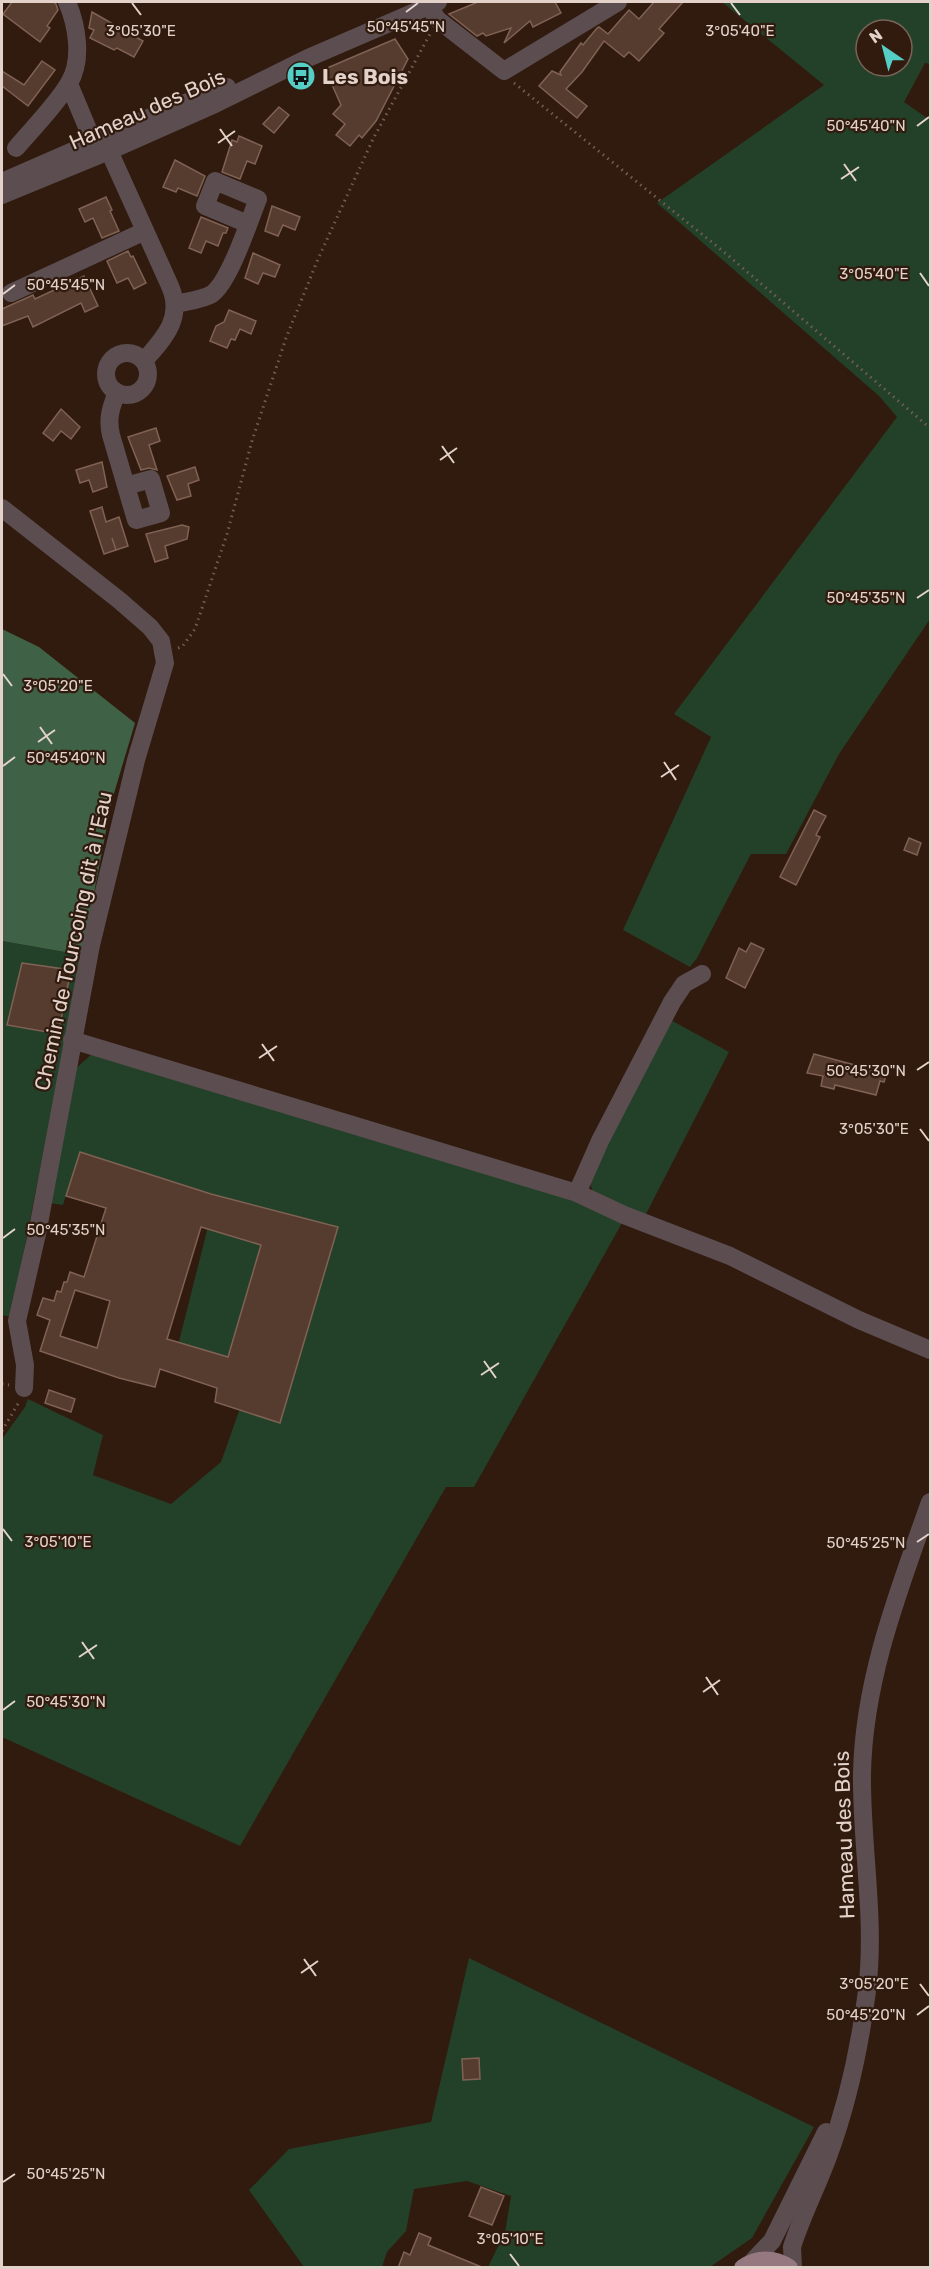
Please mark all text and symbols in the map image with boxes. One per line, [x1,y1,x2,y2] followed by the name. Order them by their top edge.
[367,18,445,36] text: 50°45'45"N
[854,18,914,78] north arrow
[106,22,176,40] text: 3°05'30"E
[705,22,775,40] text: 3°05'40"E
[866,25,886,47] text: N
[285,60,317,92] bus stop icon: Les Bois
[65,63,229,155] street label: Hameau des Bois
[322,64,408,89] place label: Les Bois
[826,117,906,135] text: 50°45'40"N
[839,265,909,283] text: 3°05'40"E
[27,276,105,294] text: 50°45'45"N
[826,589,906,607] text: 50°45'35"N
[23,677,93,695] text: 3°05'20"E
[26,749,106,767] text: 50°45'40"N
[29,789,117,1093] street label: Chemin de Tourcoing dit à l'Eau
[826,1062,906,1080] text: 50°45'30"N
[839,1120,909,1138] text: 3°05'30"E
[26,1221,106,1239] text: 50°45'35"N
[24,1533,92,1551] text: 3°05'10"E
[827,1534,905,1552] text: 50°45'25"N
[26,1693,106,1711] text: 50°45'30"N
[829,1750,859,1920] street label: Hameau des Bois
[839,1975,909,1993] text: 3°05'20"E
[826,2006,906,2024] text: 50°45'20"N
[27,2165,105,2183] text: 50°45'25"N
[476,2230,544,2248] text: 3°05'10"E

